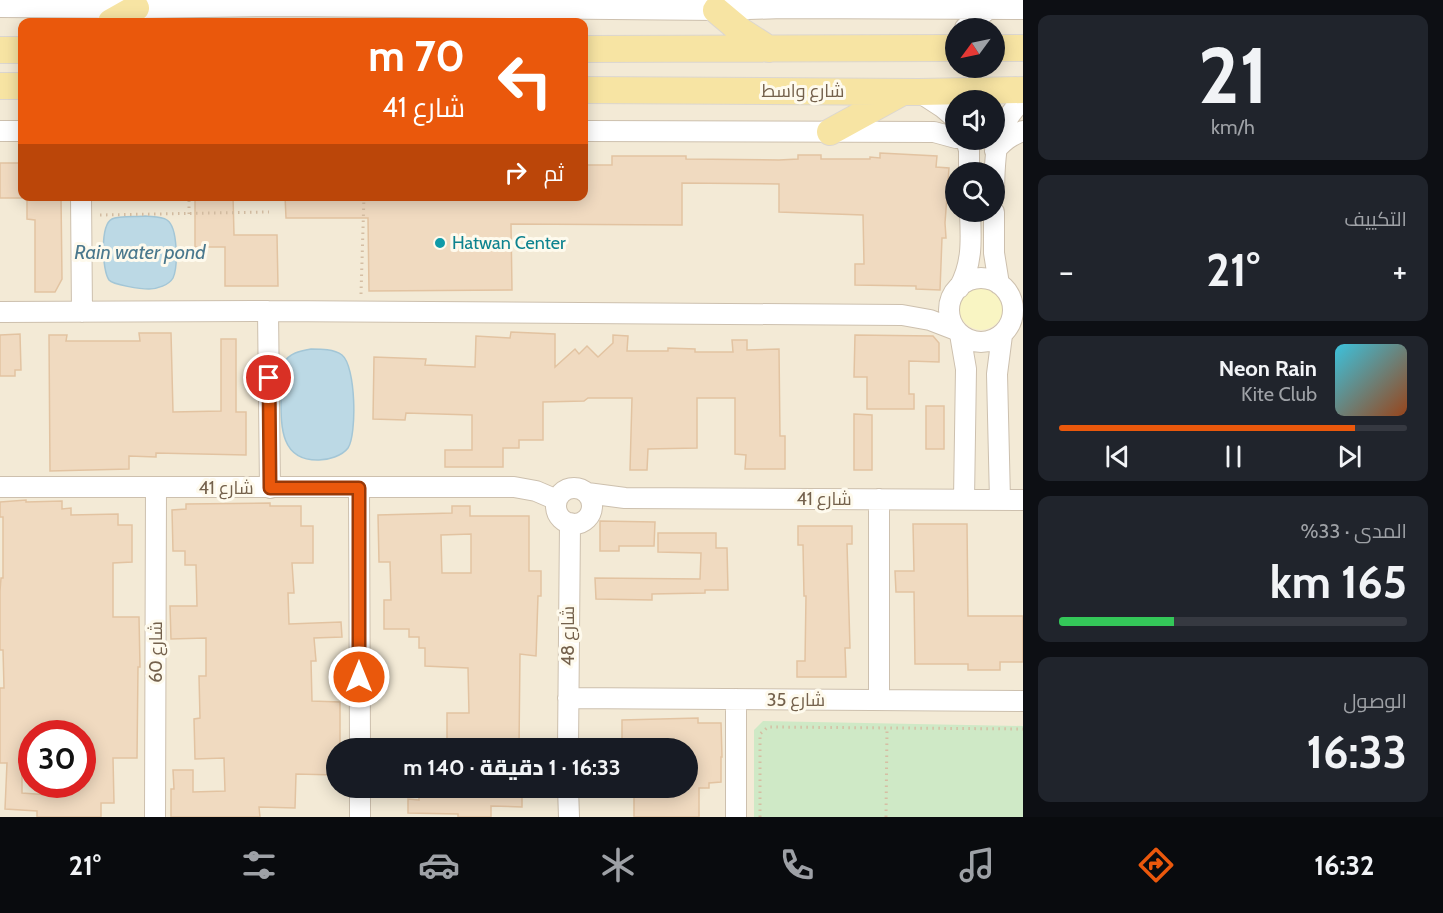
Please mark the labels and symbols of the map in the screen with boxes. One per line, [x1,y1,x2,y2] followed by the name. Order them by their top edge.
[945,18,1005,78] north arrow
[762,80,844,103] street label: شارع واسط
[452,232,566,254] place label: Hatwan Center
[433,236,447,250] marker: Hatwan Center
[74,240,206,264] water label: Rain water pond
[243,352,294,403] pin
[198,477,254,500] street label: شارع 41
[796,488,852,511] street label: شارع 41
[557,606,580,666] street label: شارع 48
[145,621,168,683] street label: شارع 60
[327,645,391,709] position arrow
[767,689,825,712] street label: شارع 35
[18,720,96,798] speed limit sign: 30

